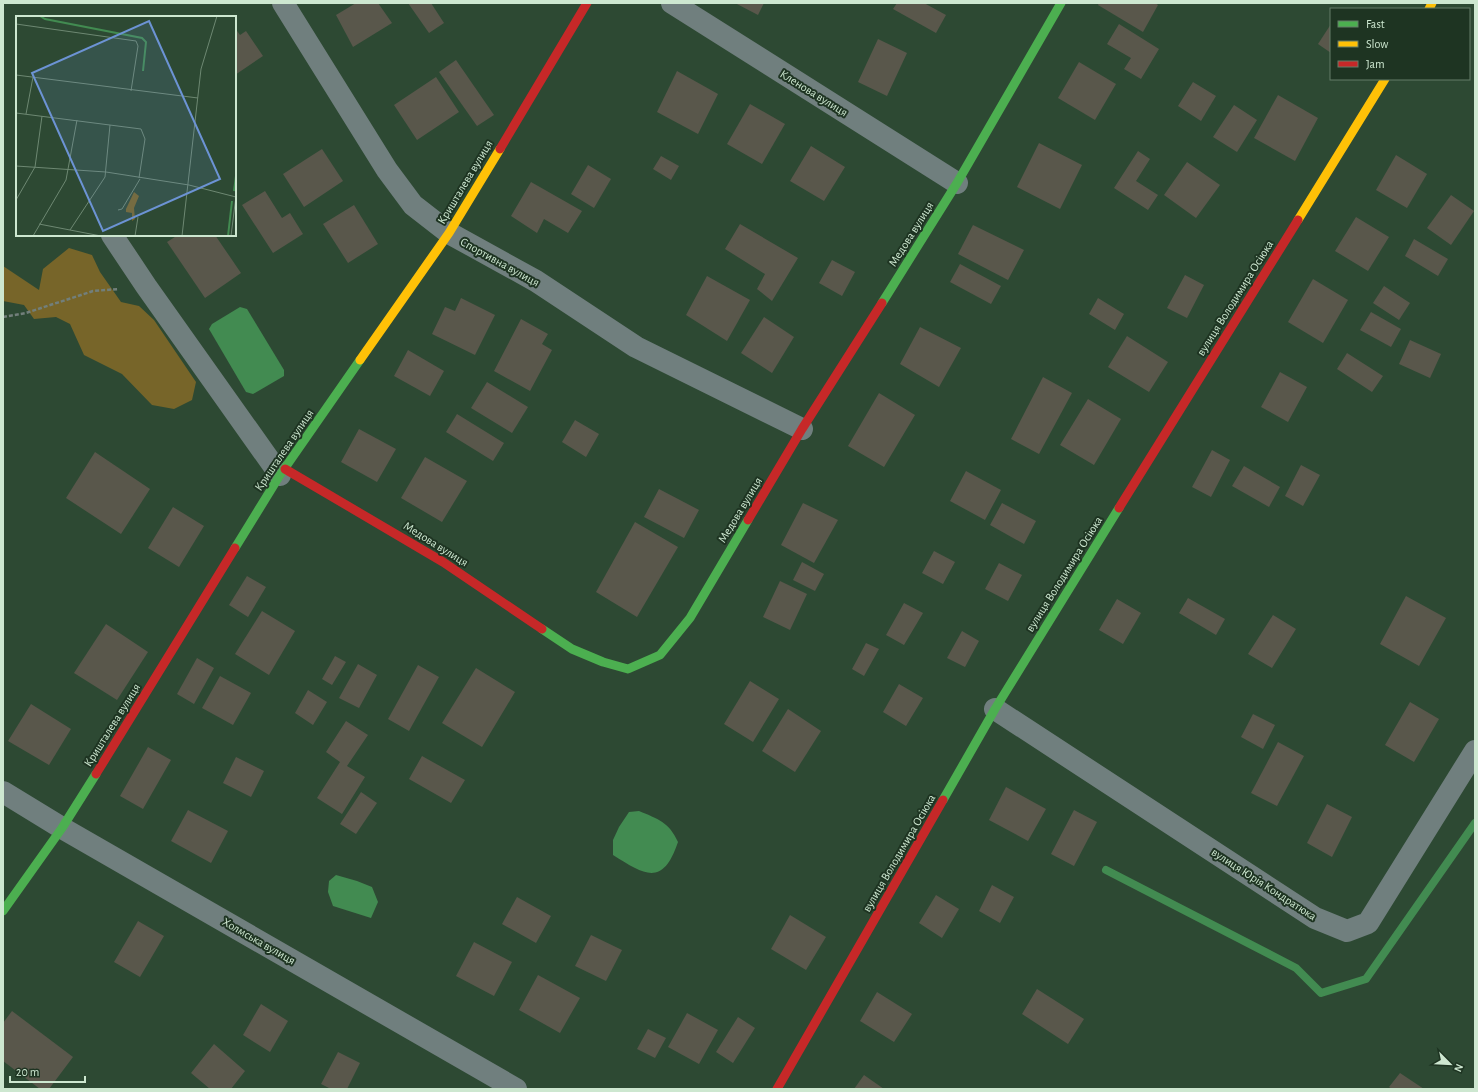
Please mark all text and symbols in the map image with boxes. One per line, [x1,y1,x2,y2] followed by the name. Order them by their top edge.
[1330,8,1470,80] legend
[16,16,236,236] inset map
[1366,18,1385,30] text: Fast
[1366,38,1388,50] text: Slow
[1366,58,1385,70] text: Jam
[777,67,850,119] street label: Кленова вулиця
[435,138,496,227] street label: Кришталева вулиця
[886,199,937,269] street label: Медова вулиця
[458,235,542,290] street label: Спортивна вулиця
[1195,238,1277,358] street label: вулиця Володимира Осіюка
[252,407,316,493] street label: Кришталева вулиця
[716,475,765,545] street label: Медова вулиця
[1024,514,1106,634] street label: вулиця Володимира Осіюка
[401,519,471,570] street label: Медова вулиця
[82,681,143,769] street label: Кришталева вулиця
[860,792,939,914] street label: вулиця Володимира Осіюка
[1209,846,1319,923] street label: вулиця Юрія Кондратюка
[220,915,298,968] street label: Холмська вулиця
[1430,1044,1470,1084] north arrow
[10,1058,85,1084] scale bar
[1452,1062,1465,1074] text: N
[16,1066,39,1078] text: 20 m

